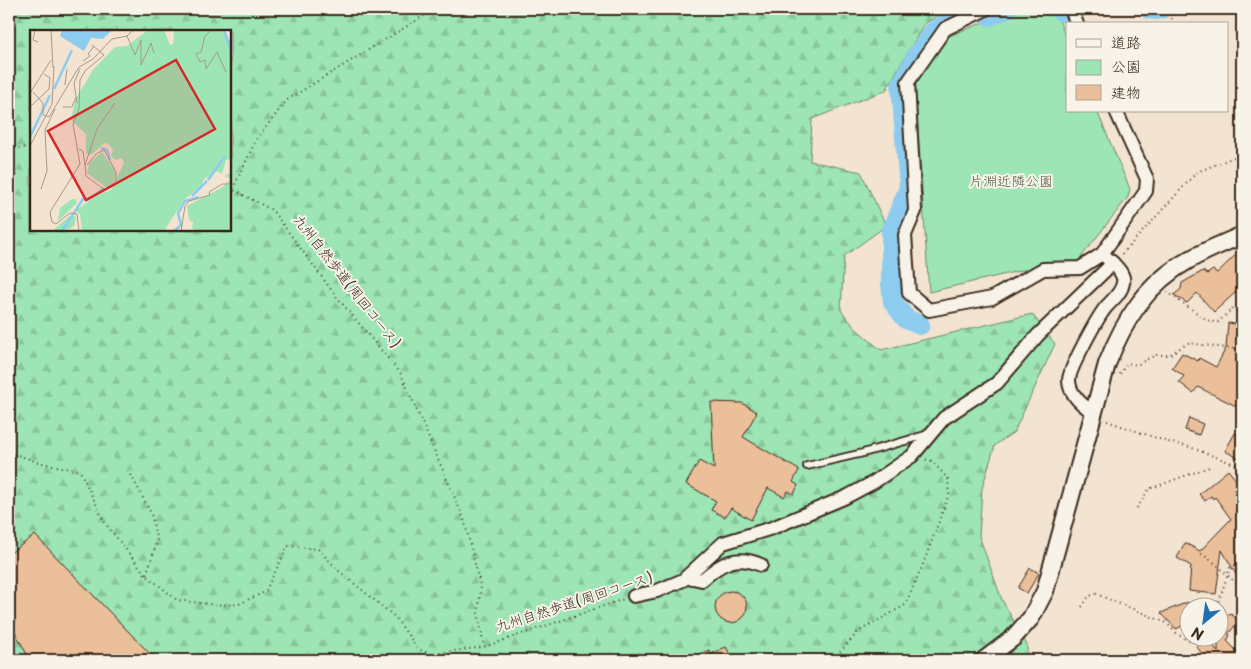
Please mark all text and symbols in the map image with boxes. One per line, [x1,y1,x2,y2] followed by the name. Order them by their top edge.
[1066,22,1228,112] legend
[30,30,231,231] inset map
[1111,30,1141,53] text: 道路
[1111,54,1141,77] text: 公園
[1111,80,1141,103] text: 建物
[969,170,1053,191] park label: 片淵近隣公園
[289,210,406,352] street label: 九州自然歩道(周回コース)
[493,566,655,637] street label: 九州自然歩道(周回コース)
[1178,596,1228,646] north arrow
[1188,622,1207,646] text: N

